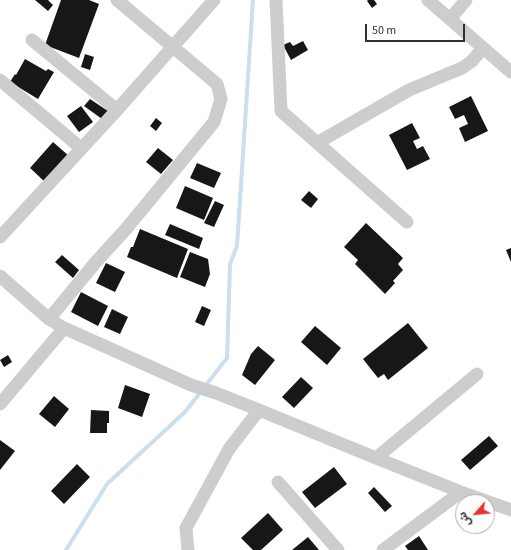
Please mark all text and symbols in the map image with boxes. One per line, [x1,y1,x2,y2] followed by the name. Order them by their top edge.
[367,16,467,42] scale bar
[372,22,396,39] text: 50 m
[455,494,495,534] north arrow
[455,509,475,529] text: ش

